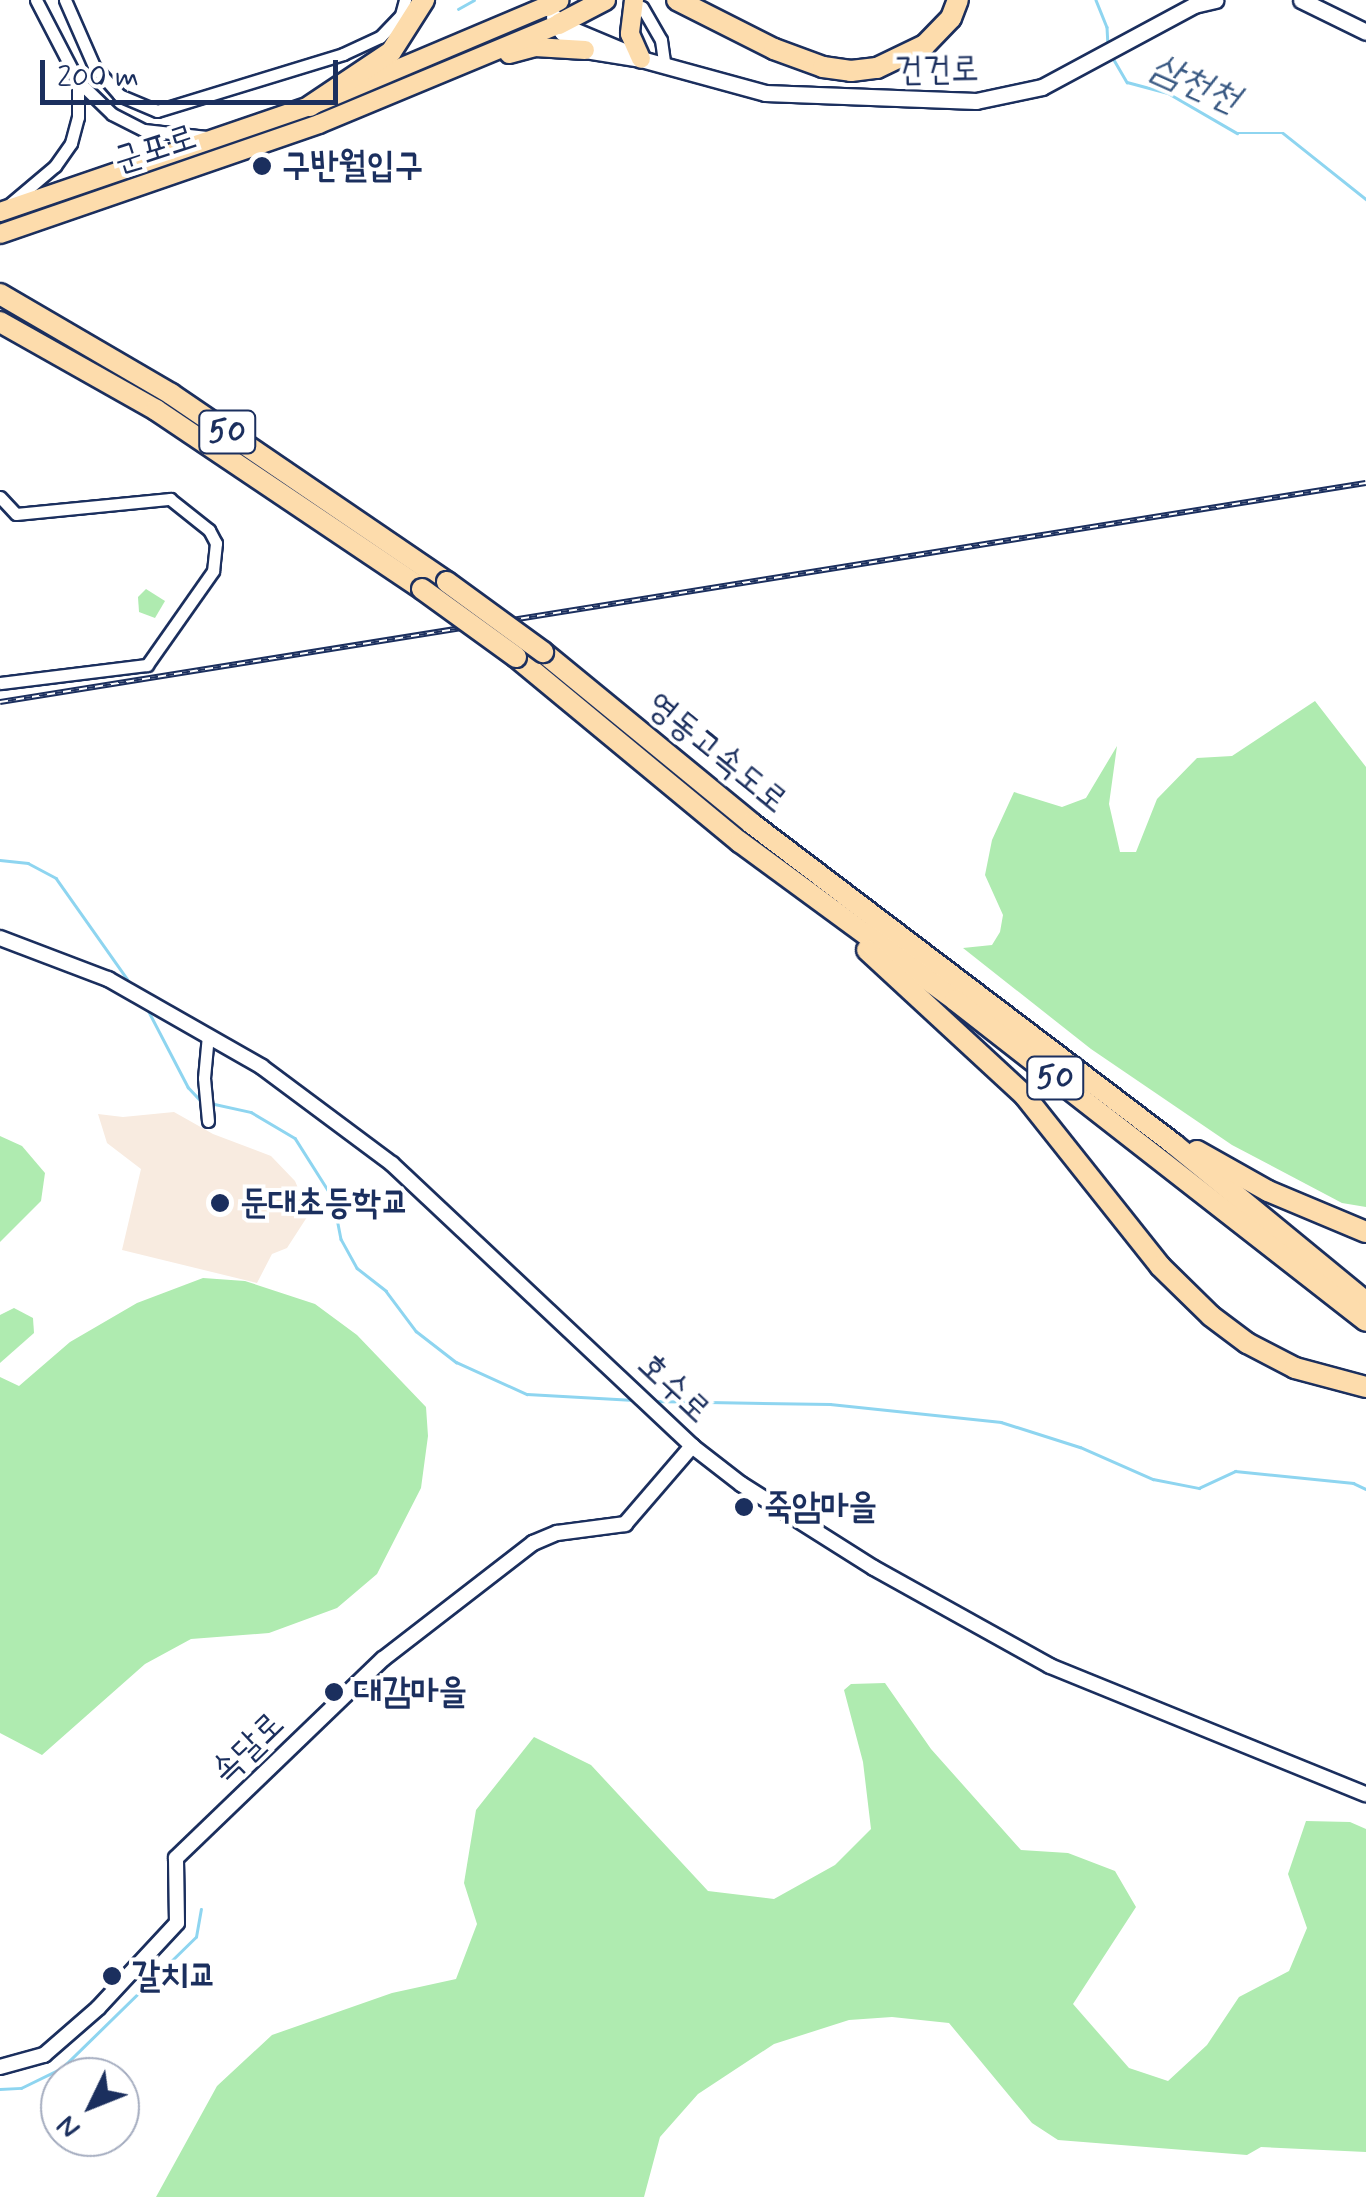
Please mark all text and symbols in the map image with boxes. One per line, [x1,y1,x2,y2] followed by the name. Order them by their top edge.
[45,40,342,102] scale bar
[1144,45,1246,123] water label: 삼천천
[894,48,980,92] street label: 건건로
[57,58,139,97] text: 200 m
[108,116,202,182] street label: 군포로
[282,145,423,187] place label: 구반월입구
[251,155,273,177] marker: 구반월입구
[197,405,257,459] road number: 50
[638,684,796,822] street label: 영동고속도로
[1025,1051,1085,1105] road number: 50
[240,1182,409,1224] place label: 둔대초등학교
[209,1192,231,1214] marker: 둔대초등학교
[629,1344,719,1432] street label: 호수로
[764,1486,877,1528] place label: 죽암마을
[733,1496,755,1518] marker: 죽암마을
[354,1671,467,1713] place label: 대감마을
[323,1681,345,1703] marker: 대감마을
[203,1704,293,1792] street label: 속달로
[132,1955,216,1997] place label: 갈치교
[101,1965,123,1987] marker: 갈치교
[40,2057,140,2157] north arrow
[49,2107,89,2146] text: N

